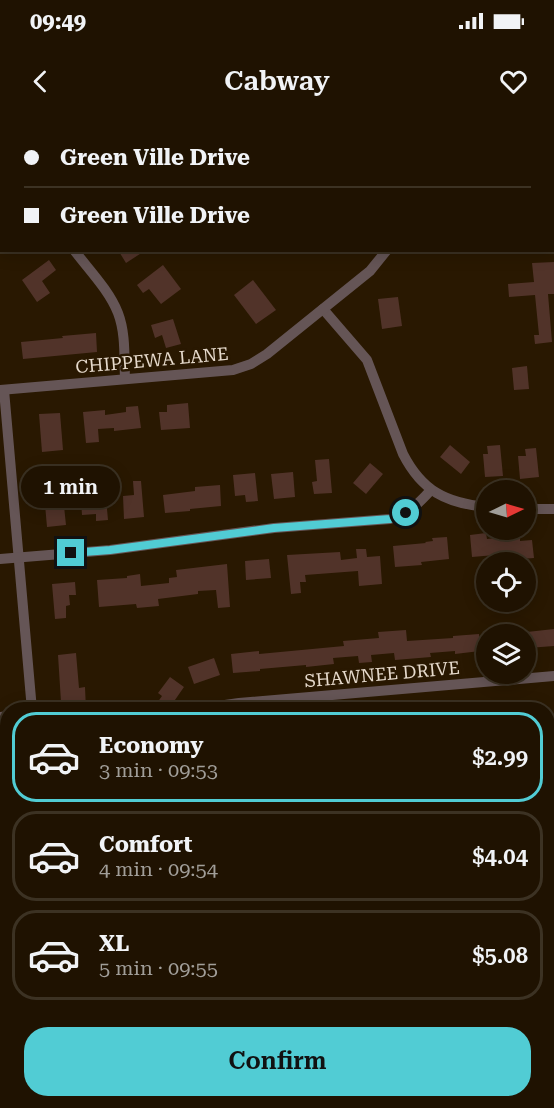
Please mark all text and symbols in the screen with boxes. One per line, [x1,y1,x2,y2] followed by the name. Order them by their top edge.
[30,9,86,34] text: 09:49
[24,65,57,98] icon: back
[224,65,330,97] text: Cabway
[497,65,530,98] icon: heart
[60,145,250,170] text: Green Ville Drive
[60,203,250,228] text: Green Ville Drive
[75,343,229,377] street label: CHIPPEWA LANE
[22,466,121,508] callout: 1 min
[43,475,98,499] text: 1 min
[476,480,536,540] north arrow
[476,480,536,684] map controls
[392,499,419,526] route start
[57,539,84,566] route end
[476,552,536,612] button: locate
[476,624,536,684] button: layers
[304,657,460,691] street label: SHAWNEE DRIVE
[27,730,81,784] icon: car
[99,733,203,758] text: Economy
[472,745,528,770] text: $2.99
[99,758,218,782] text: 3 min · 09:53
[27,829,81,883] icon: car
[99,832,192,857] text: Comfort
[472,844,528,869] text: $4.04
[99,857,218,881] text: 4 min · 09:54
[27,928,81,982] icon: car
[99,931,129,956] text: XL
[472,943,528,968] text: $5.08
[99,956,218,980] text: 5 min · 09:55
[24,1027,531,1096] button: Confirm

